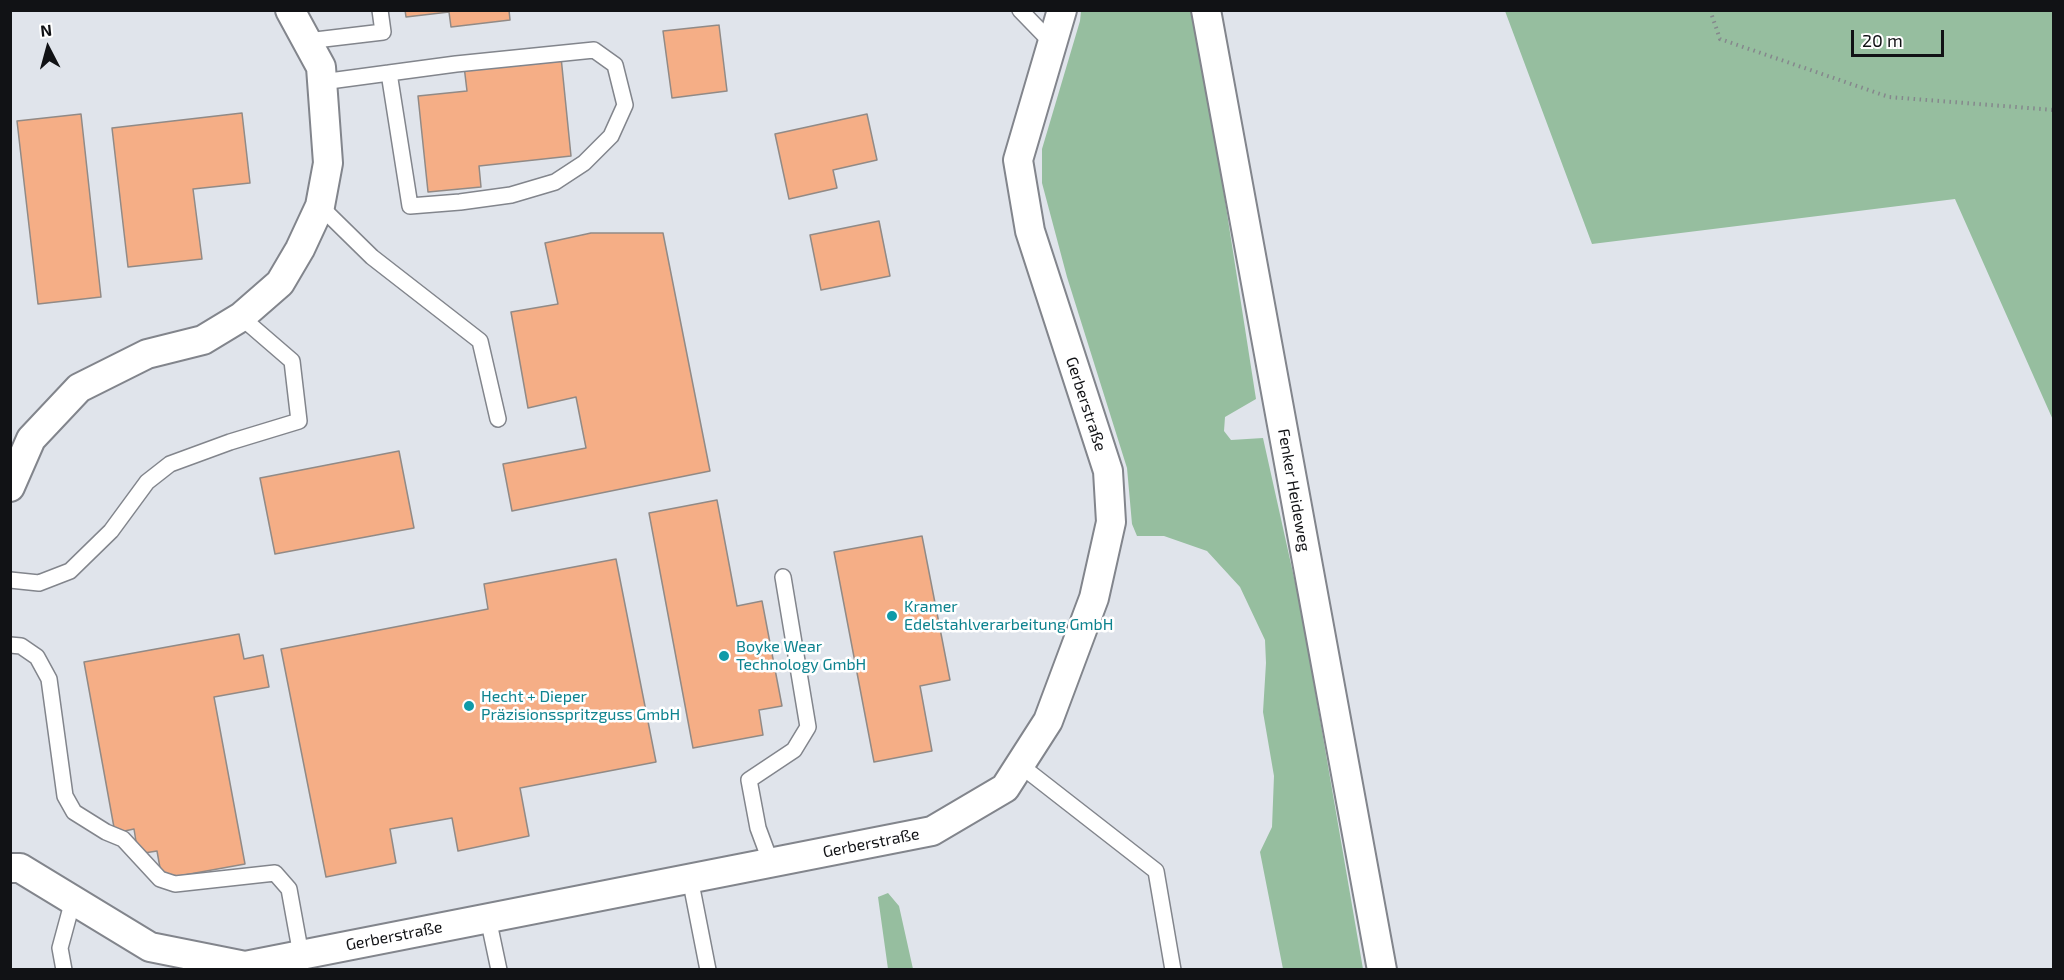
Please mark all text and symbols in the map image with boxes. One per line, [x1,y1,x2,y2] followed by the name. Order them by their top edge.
[18,18,78,78] north arrow
[1854,18,1947,56] scale bar
[39,20,53,40] text: N
[1862,29,1903,51] text: 20 m
[1062,354,1110,454] street label: Gerberstraße
[1274,427,1314,553] street label: Fenker Heideweg
[904,597,1113,635] place label: Kramer Edelstahlverarbeitung GmbH
[885,609,899,623] marker: Kramer Edelstahlverarbeitung GmbH
[736,637,866,675] place label: Boyke Wear Technology GmbH
[717,649,731,663] marker: Boyke Wear Technology GmbH
[481,687,680,725] place label: Hecht + Dieper Präzisionsspritzguss GmbH
[462,699,476,713] marker: Hecht + Dieper Präzisionsspritzguss GmbH
[821,824,921,862] street label: Gerberstraße
[344,917,444,955] street label: Gerberstraße

